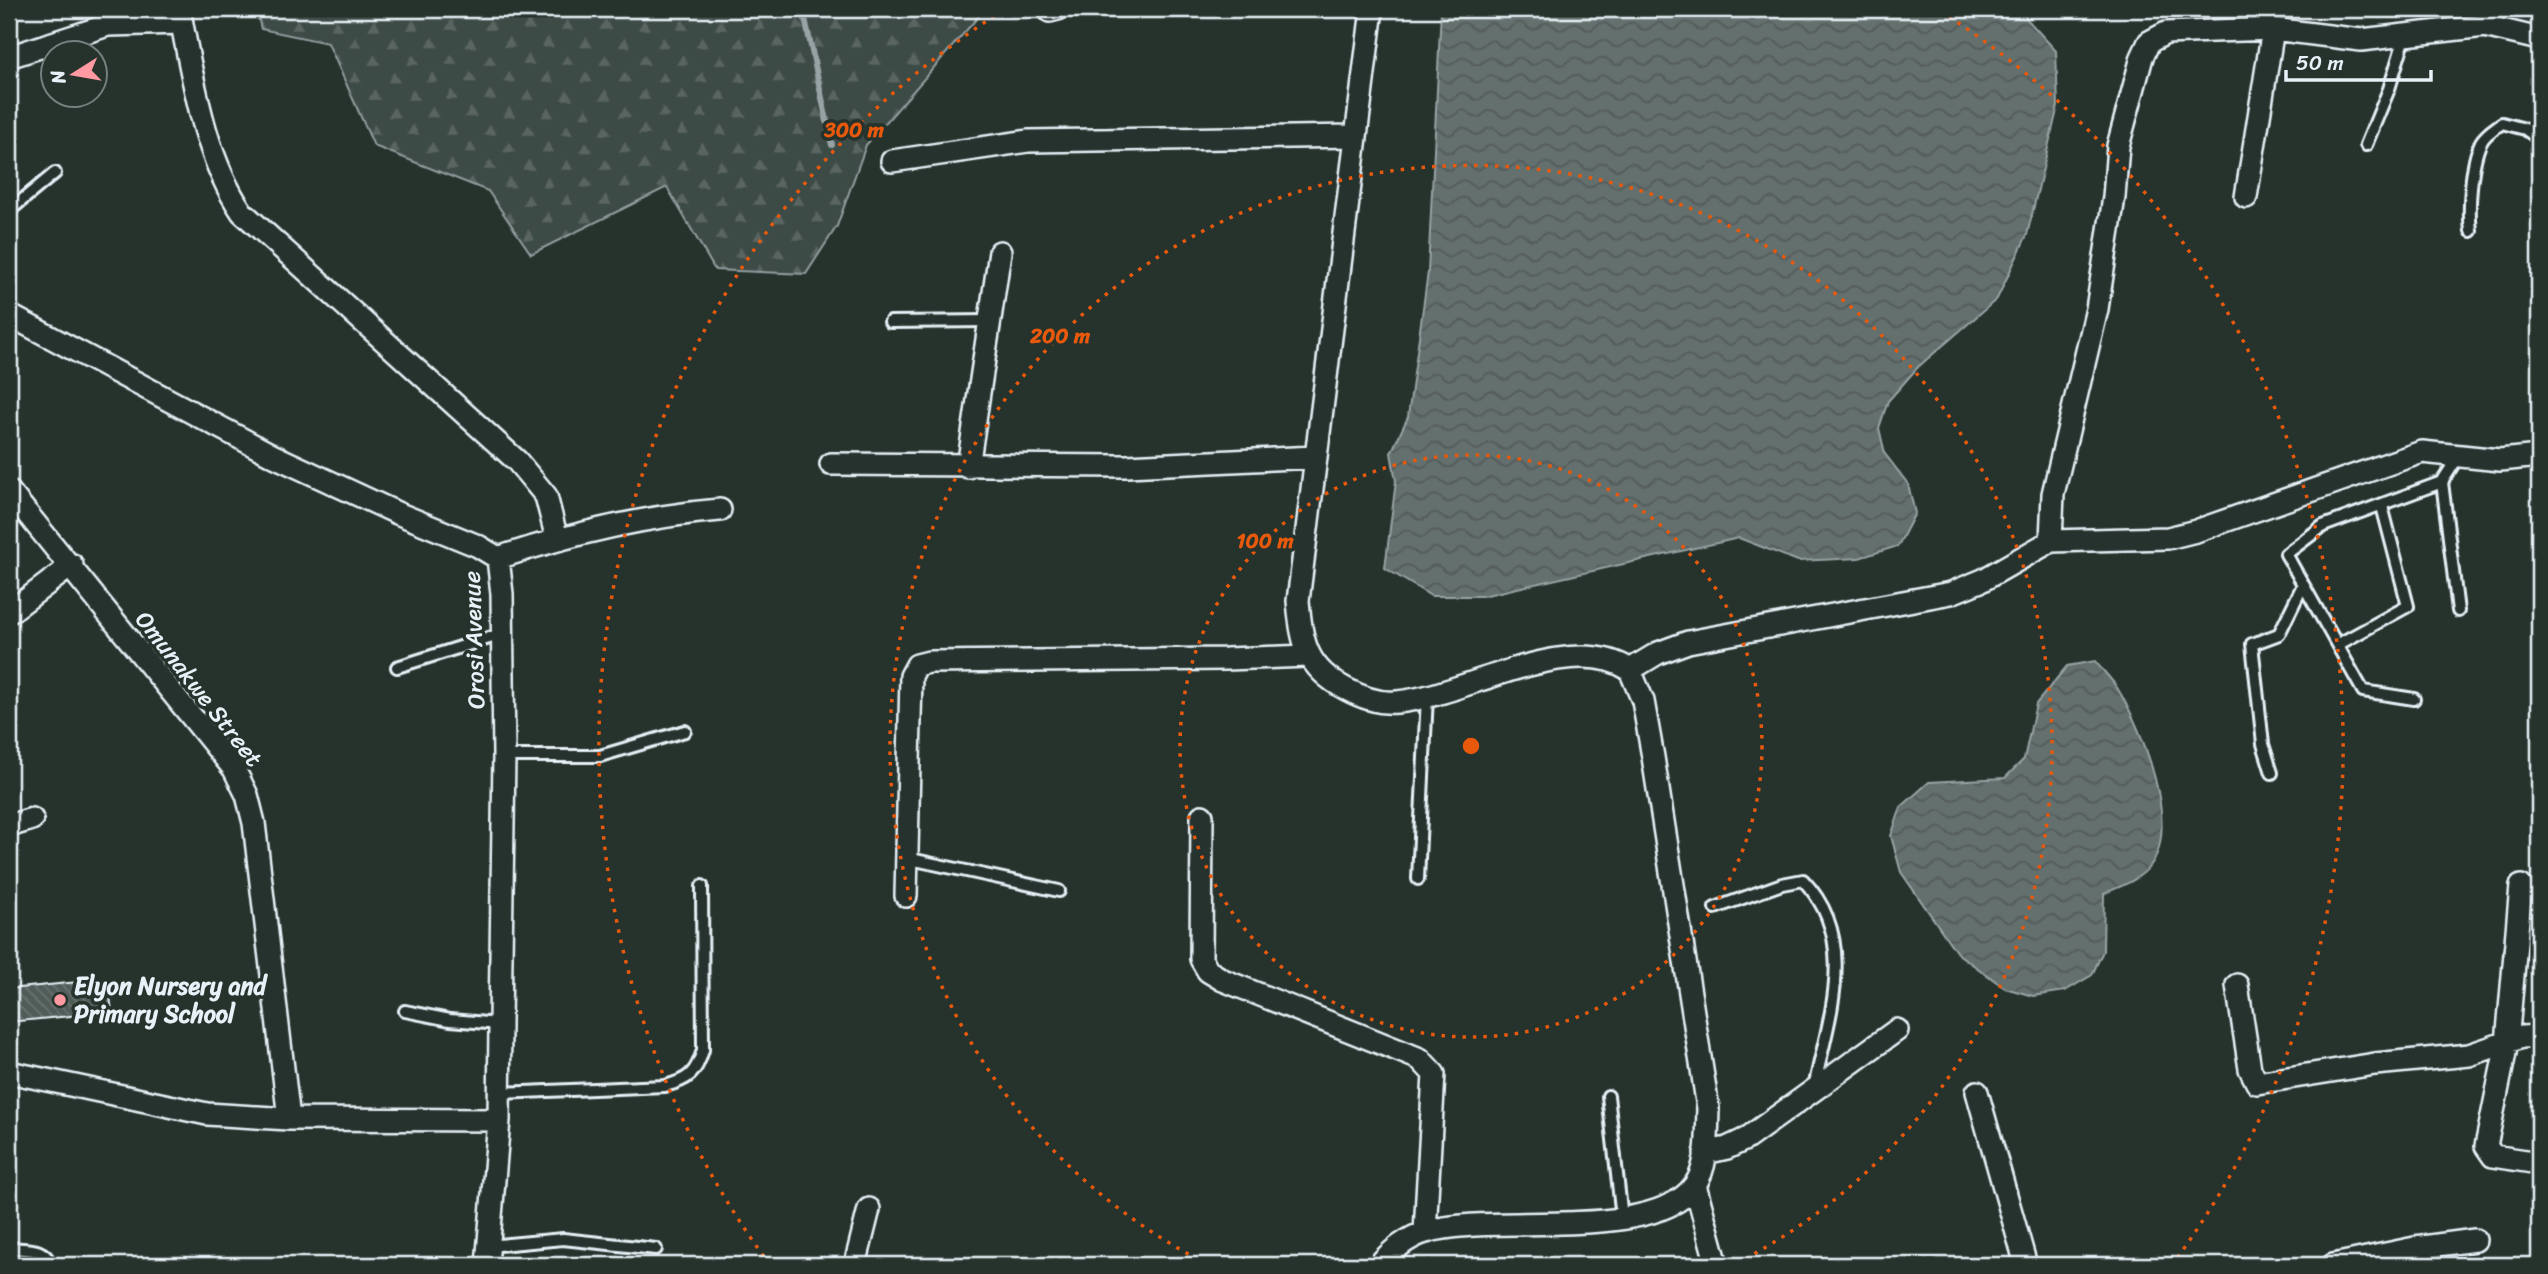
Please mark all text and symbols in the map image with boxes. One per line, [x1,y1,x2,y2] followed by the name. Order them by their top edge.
[38,38,108,108] north arrow
[2286,38,2431,82] scale bar
[2296,44,2344,82] text: 50 m
[40,67,75,88] text: N
[823,111,885,149] text: 300 m
[1029,317,1091,355] text: 200 m
[1236,522,1294,560] text: 100 m
[451,570,497,710] street label: Orosi Avenue
[124,601,274,777] street label: Omunakwe Street
[1459,734,1483,758] centre of rings
[74,965,269,1035] place label: Elyon Nursery and Primary School
[52,992,68,1008] marker: Elyon Nursery and Primary School

